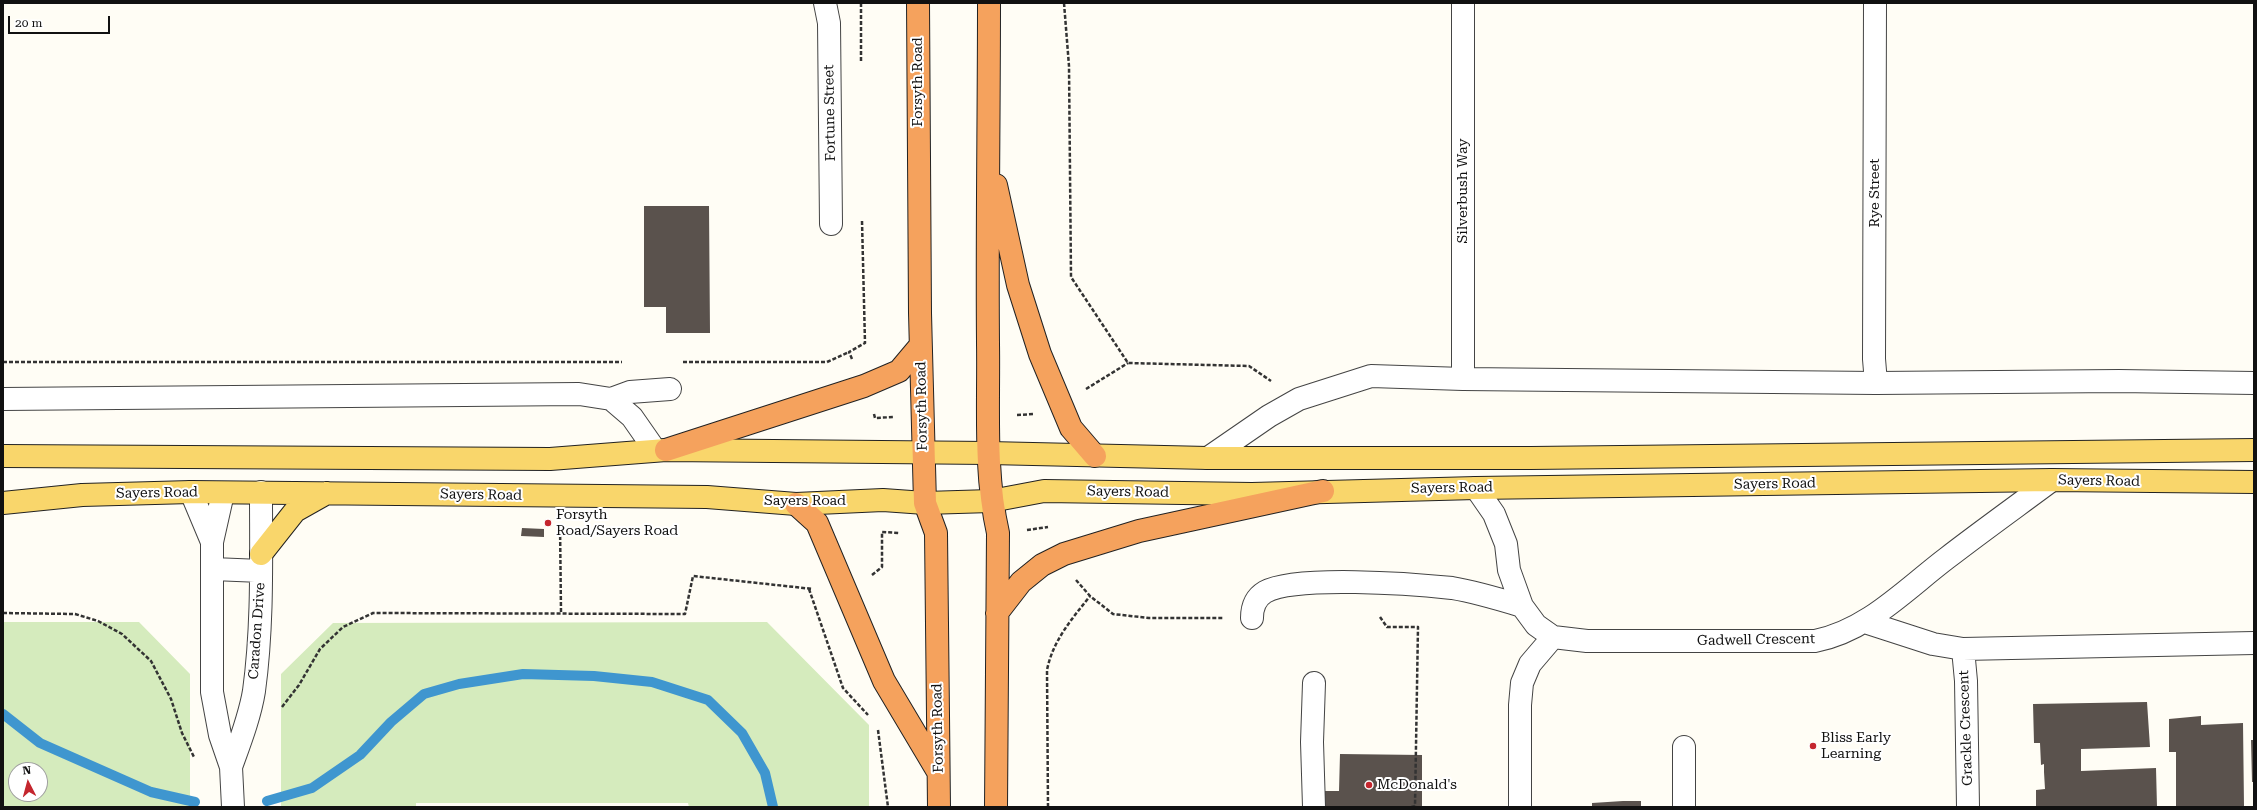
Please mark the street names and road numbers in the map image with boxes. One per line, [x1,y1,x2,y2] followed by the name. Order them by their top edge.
[910,37,926,127] street label: Forsyth Road
[821,65,839,161] street label: Fortune Street
[1455,139,1471,243] street label: Silverbush Way
[1867,159,1883,227] street label: Rye Street
[913,361,931,451] street label: Forsyth Road
[2058,472,2140,490] street label: Sayers Road
[1734,475,1816,493] street label: Sayers Road
[1411,479,1493,497] street label: Sayers Road
[1087,483,1169,501] street label: Sayers Road
[116,484,198,502] street label: Sayers Road
[440,486,522,504] street label: Sayers Road
[764,493,846,509] street label: Sayers Road
[245,582,269,680] street label: Caradon Drive
[1697,631,1815,649] street label: Gadwell Crescent
[1956,670,1976,786] street label: Grackle Crescent
[929,683,947,773] street label: Forsyth Road

